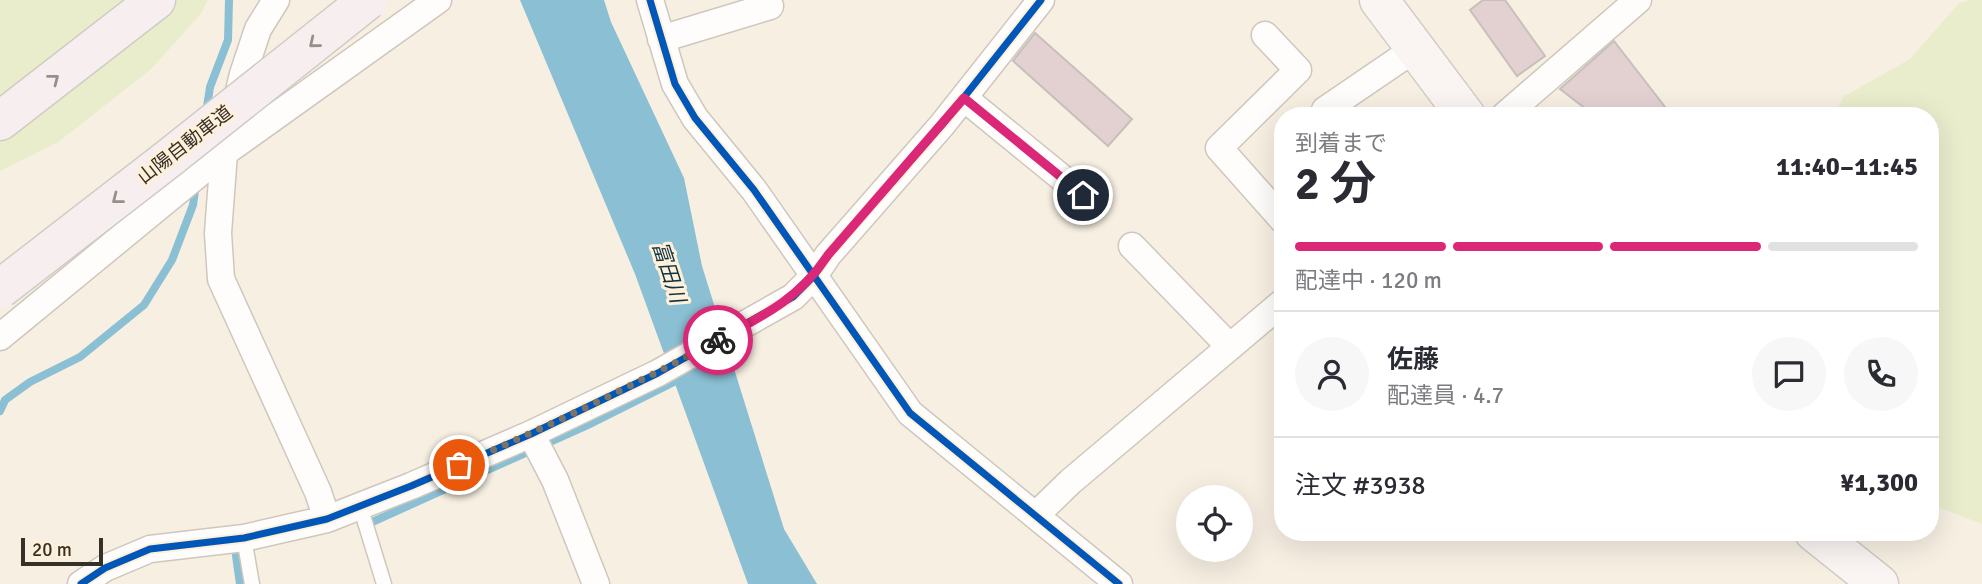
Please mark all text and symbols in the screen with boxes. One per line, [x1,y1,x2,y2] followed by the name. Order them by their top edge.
[310,34,322,47] one-way arrow
[46,75,59,88] one-way arrow
[133,100,237,190] street label: 山陽自動車道
[1295,129,1387,158] text: 到着まで
[1776,151,1918,183] text: 11:40–11:45
[1295,156,1376,212] text: 2 分
[1053,165,1113,225] pin
[1064,176,1102,214] icon: home
[112,190,124,203] one-way arrow
[647,238,692,308] water label: 富田川
[1295,266,1442,295] text: 配達中 · 120 m
[683,305,753,375] courier
[699,321,737,359] icon: bike
[1295,337,1369,411] button: person
[1752,337,1826,411] button: chat
[1844,337,1918,411] button: phone
[1387,344,1439,376] text: 佐藤
[1387,381,1504,410] text: 配達員 · 4.7
[429,435,489,495] pin
[440,446,478,484] icon: bag
[1840,467,1918,499] text: ¥1,300
[1295,470,1426,502] text: 注文 #3938
[1176,485,1253,562] map controls
[1176,485,1253,562] button: locate
[21,535,103,567] scale bar
[32,538,72,562] text: 20 m

